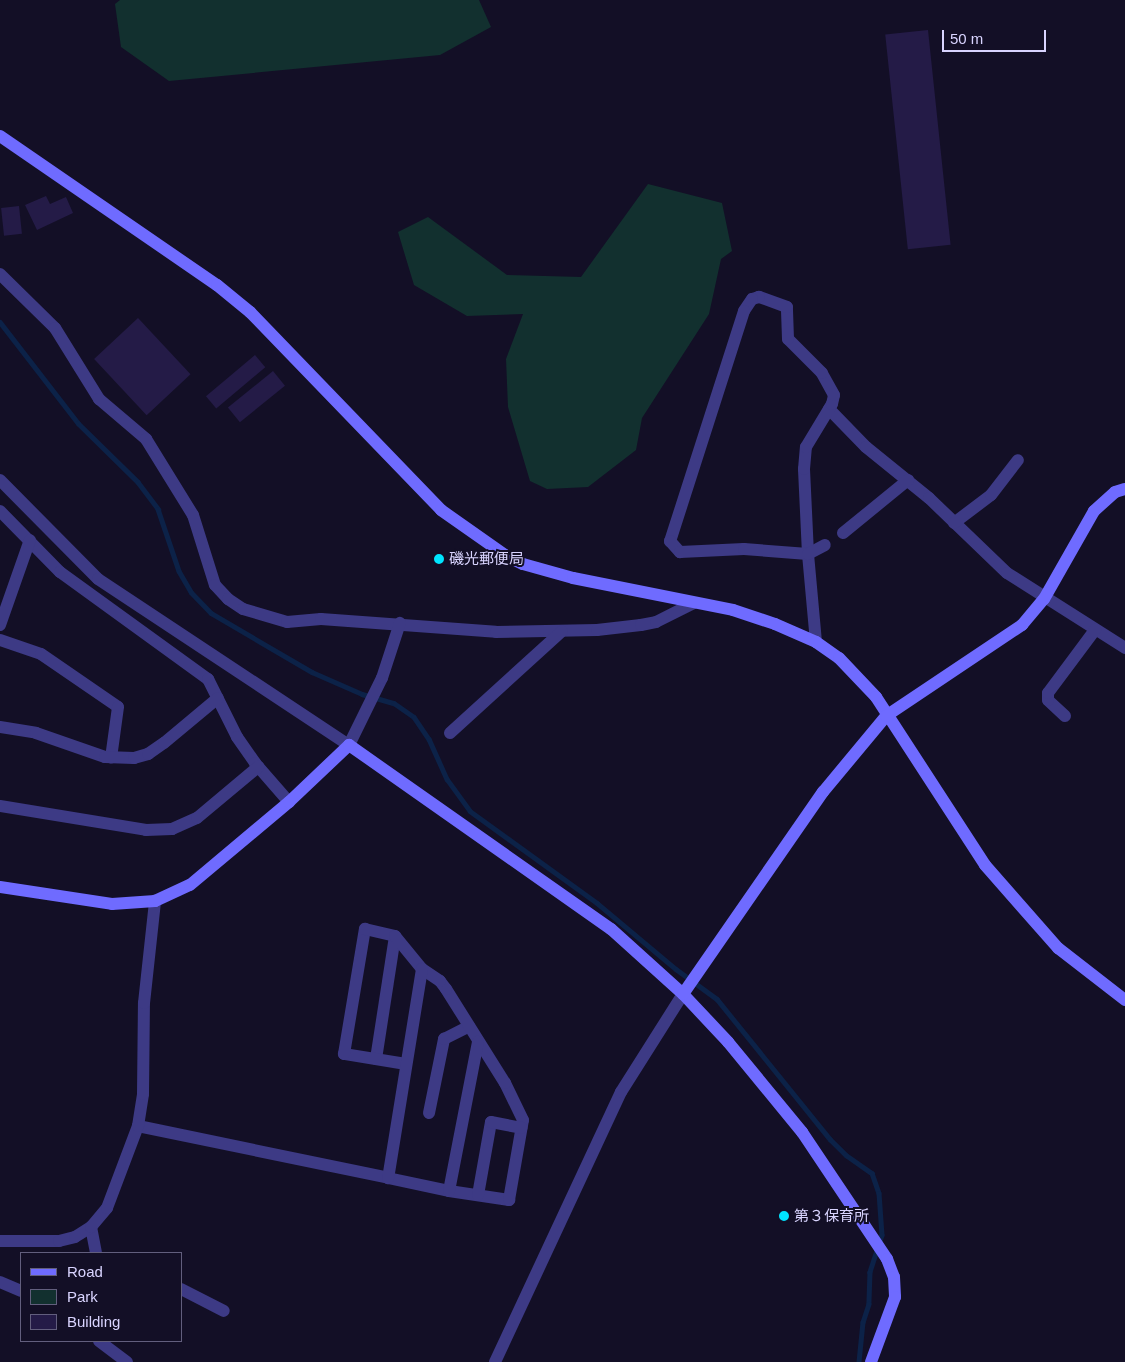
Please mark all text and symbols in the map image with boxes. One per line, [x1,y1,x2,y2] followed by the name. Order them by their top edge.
[945,20,1049,52] scale bar
[950,30,983,47] text: 50 m
[449,550,524,568] place label: 磯光郵便局
[433,553,445,565] marker: 磯光郵便局
[794,1207,869,1225] place label: 第３保育所
[778,1210,790,1222] marker: 第３保育所
[20,1252,182,1342] legend
[67,1263,103,1280] text: Road
[67,1288,98,1305] text: Park
[67,1313,120,1330] text: Building

